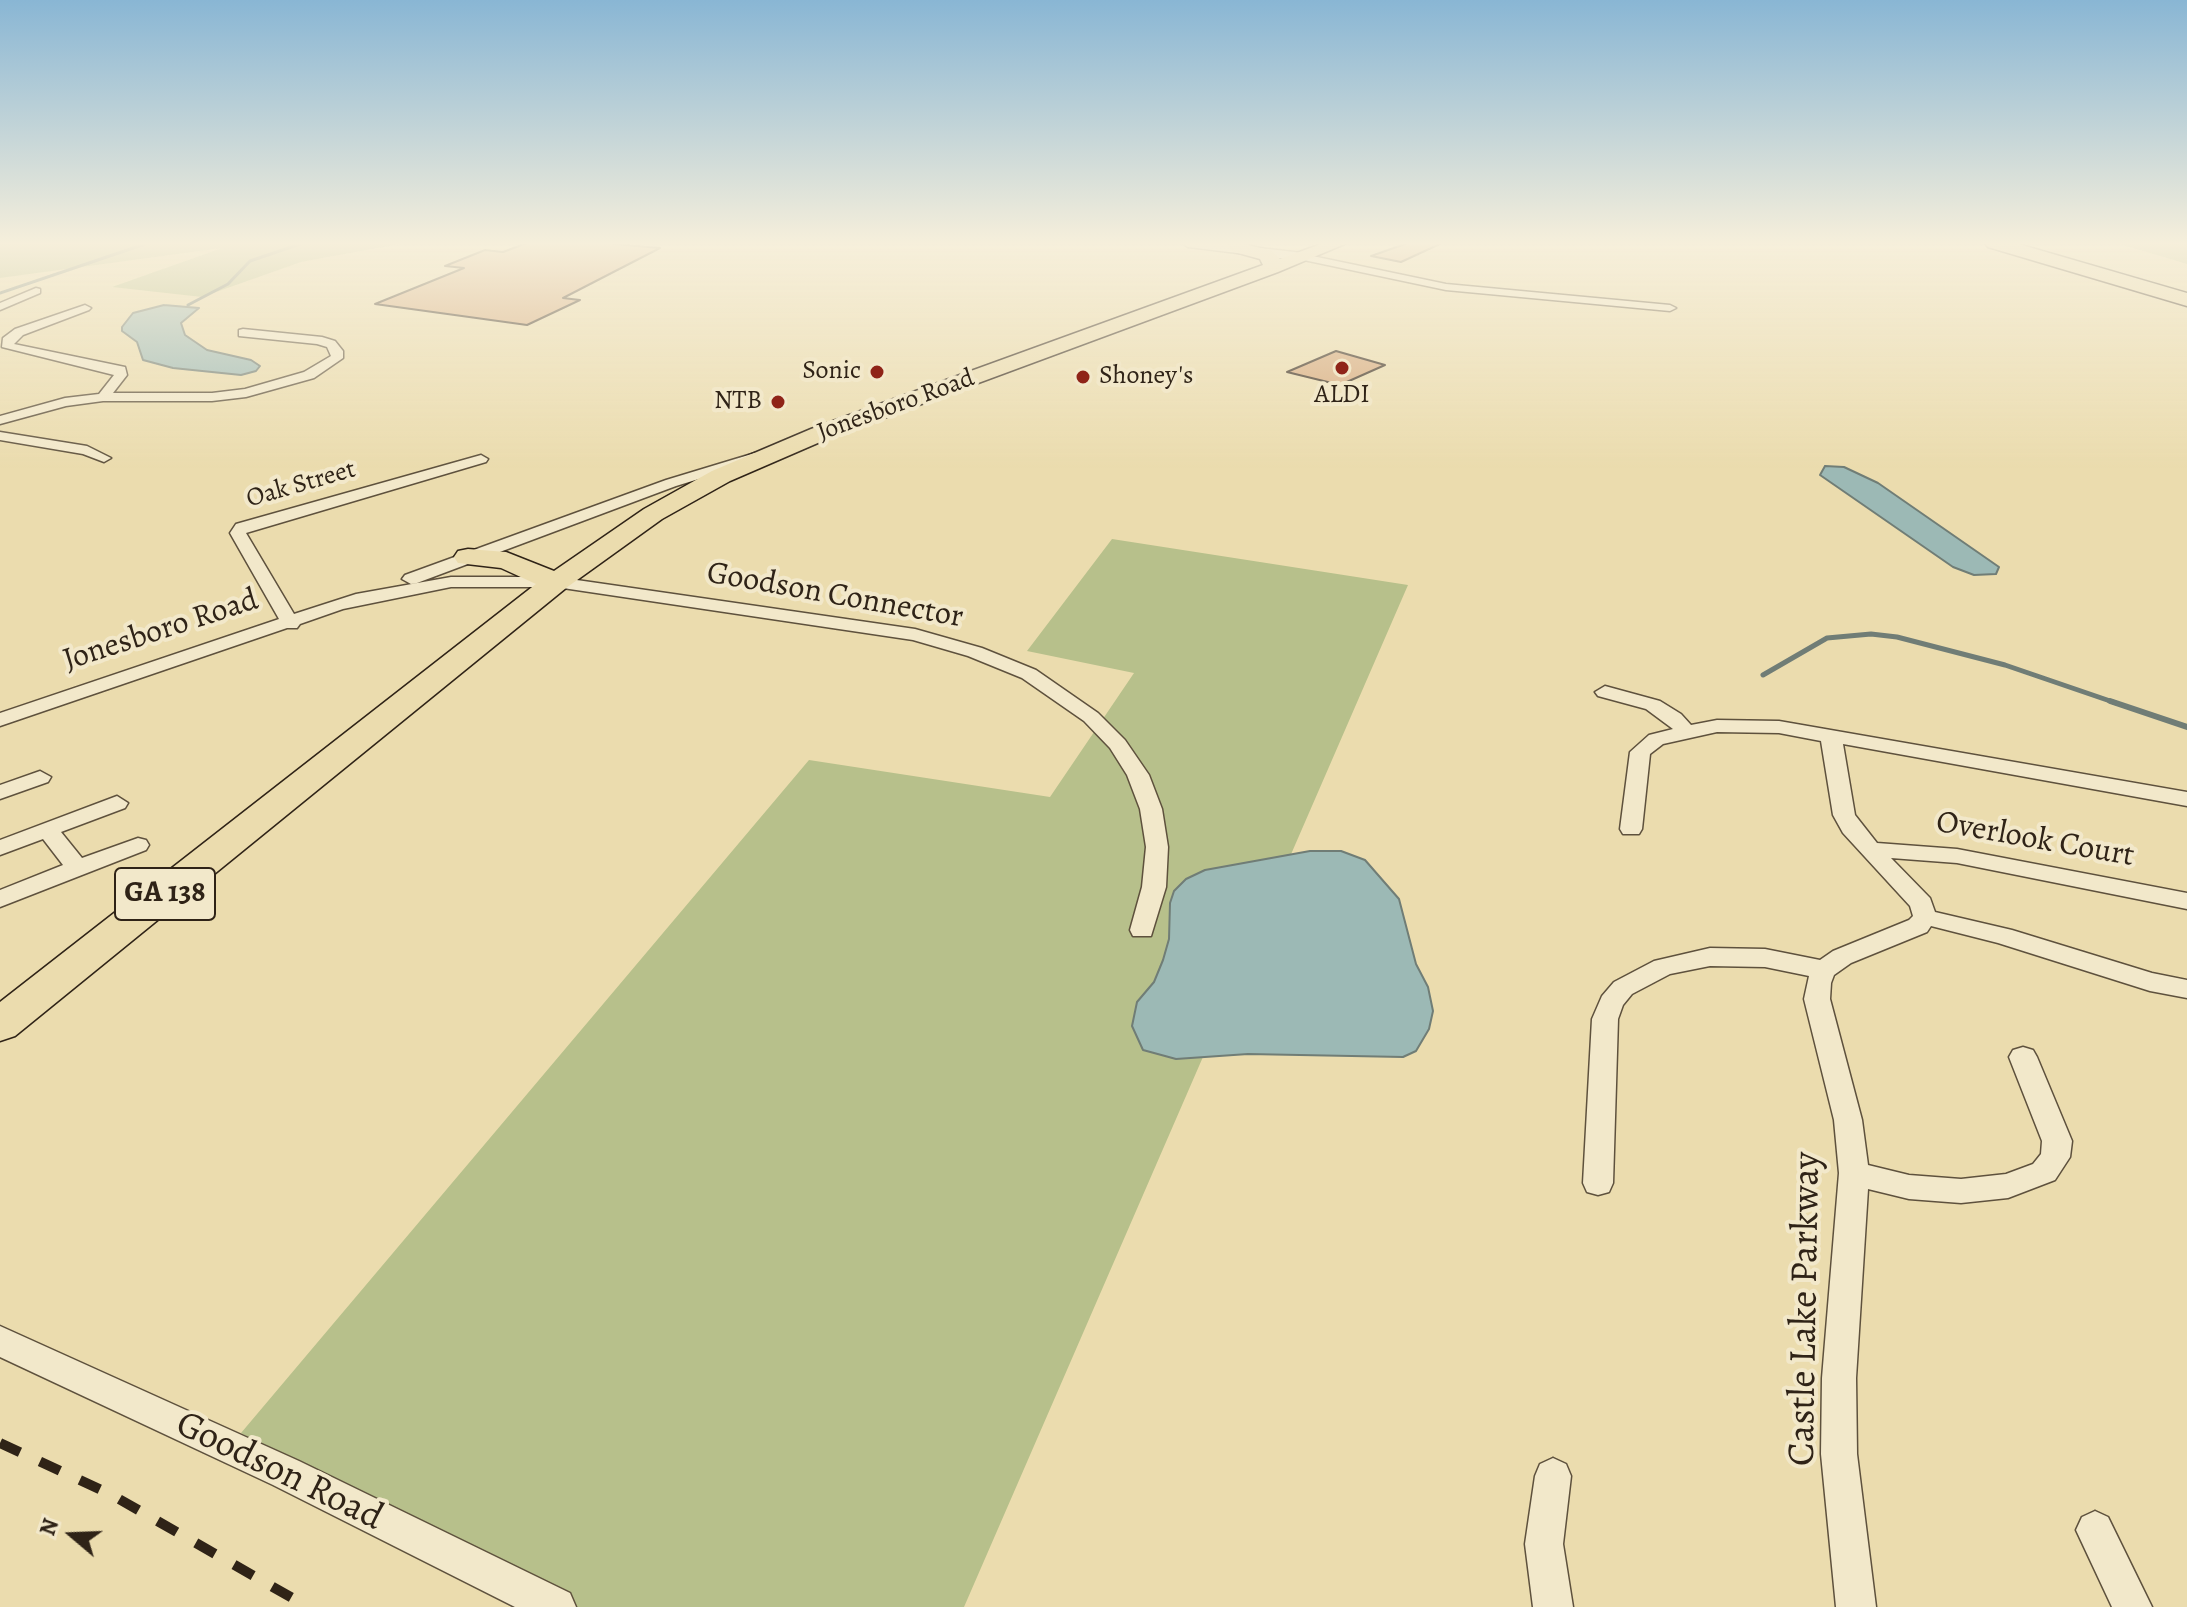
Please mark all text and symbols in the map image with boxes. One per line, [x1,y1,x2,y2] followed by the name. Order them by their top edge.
[802,356,861,388] place label: Sonic
[1333,359,1351,377] marker: ALDI
[1099,361,1193,393] place label: Shoney's
[813,363,979,449] street label: Jonesboro Road
[868,363,886,381] marker: Sonic
[1074,368,1092,386] marker: Shoney's
[1314,380,1370,412] place label: ALDI
[714,386,762,418] place label: NTB
[769,393,787,411] marker: NTB
[243,455,359,515] street label: Oak Street
[704,555,966,637] street label: Goodson Connector
[59,581,263,681] street label: Jonesboro Road
[1933,804,2137,876] street label: Overlook Court
[115,868,215,920] road number: GA 138
[1780,1152,1832,1466] street label: Castle Lake Parkway
[168,1402,390,1542] street label: Goodson Road
[32,1495,112,1575] north arrow
[33,1515,66,1540] text: N

